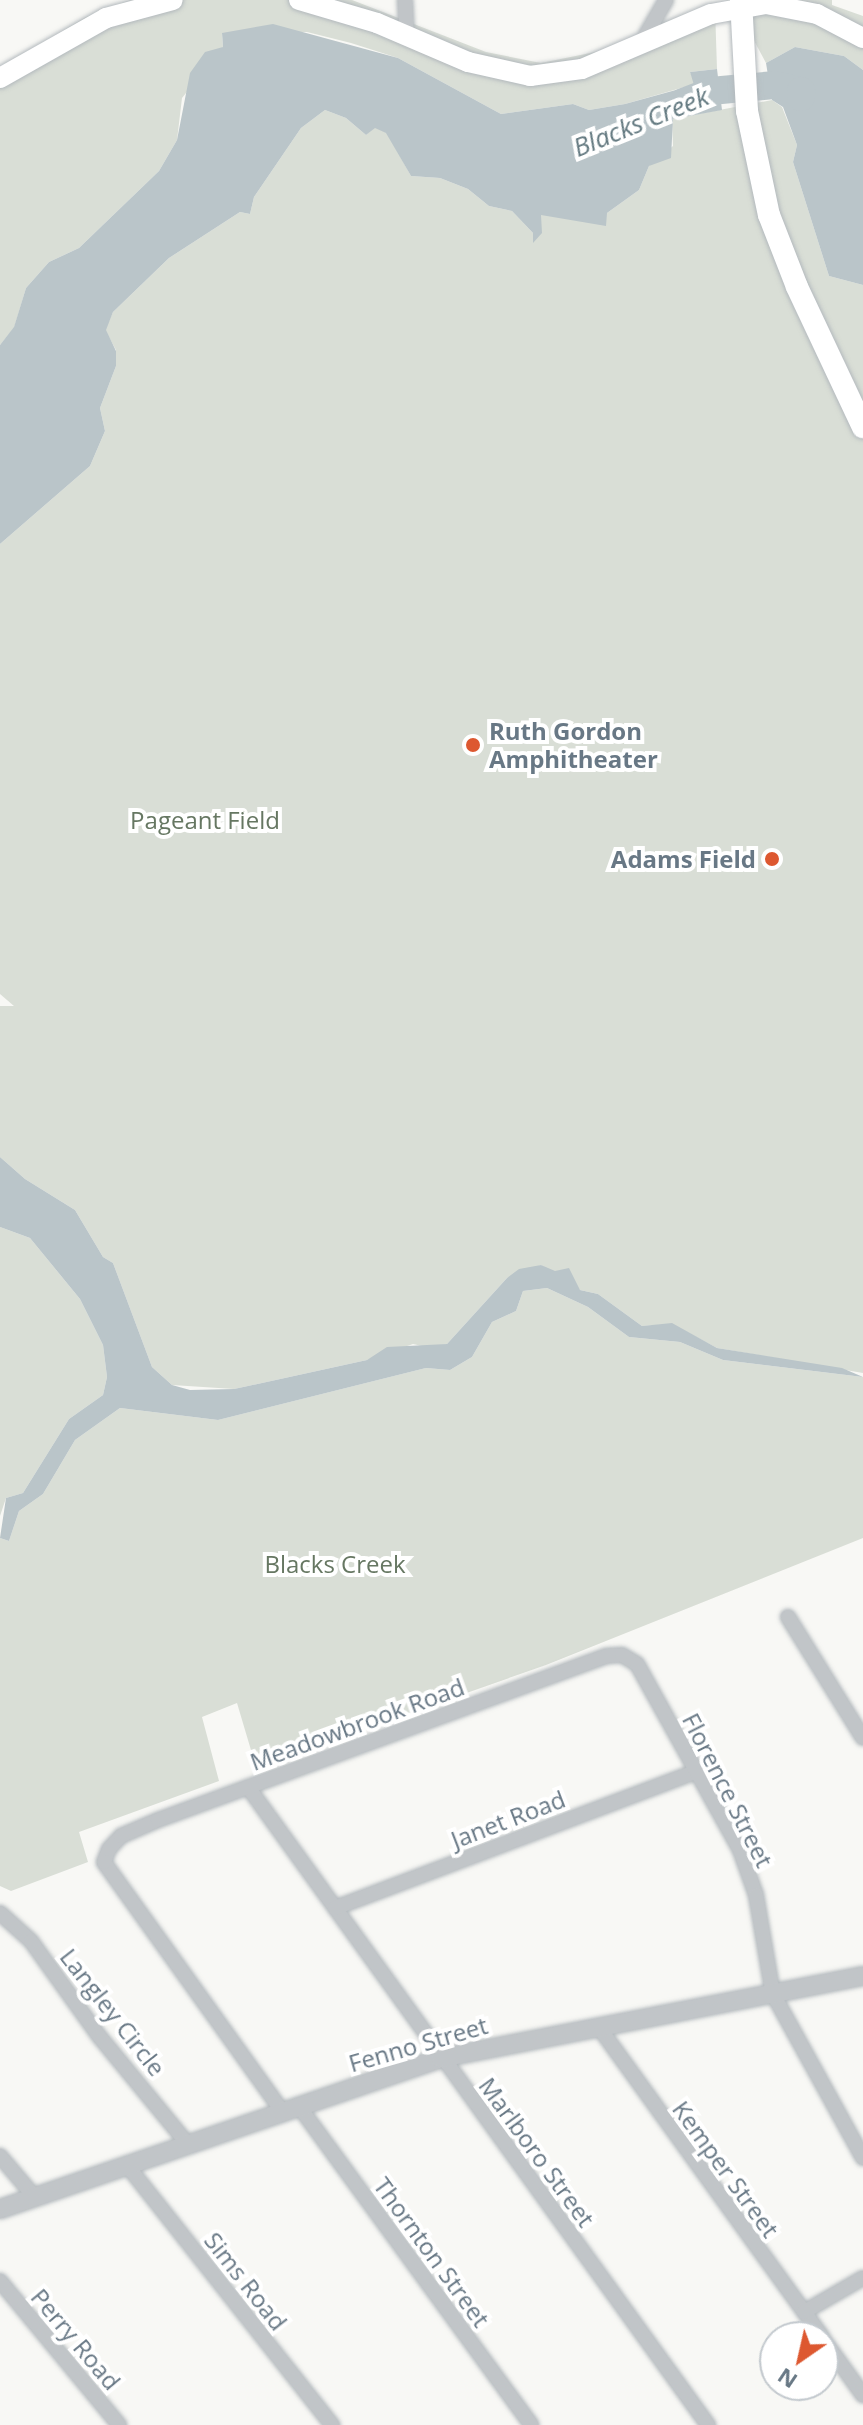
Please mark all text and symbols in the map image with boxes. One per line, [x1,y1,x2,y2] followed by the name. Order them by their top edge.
[569,81,713,163] water label: Blacks Creek
[489,717,658,773] place label: Ruth Gordon Amphitheater
[464,736,482,754] marker: Ruth Gordon Amphitheater
[130,806,280,834] park label: Pageant Field
[611,845,756,873] place label: Adams Field
[763,850,781,868] marker: Adams Field
[264,1550,406,1578] park label: Blacks Creek
[246,1672,468,1776] street label: Meadowbrook Road
[677,1708,779,1872] street label: Florence Street
[447,1784,569,1854] street label: Janet Road
[54,1943,172,2081] street label: Langley Circle
[345,2010,491,2078] street label: Fenno Street
[473,2072,601,2232] street label: Marlboro Street
[667,2095,785,2243] street label: Kemper Street
[368,2172,496,2332] street label: Thornton Street
[199,2226,293,2336] street label: Sims Road
[25,2283,127,2395] street label: Perry Road
[759,2321,839,2401] north arrow
[771,2362,803,2397] text: N

